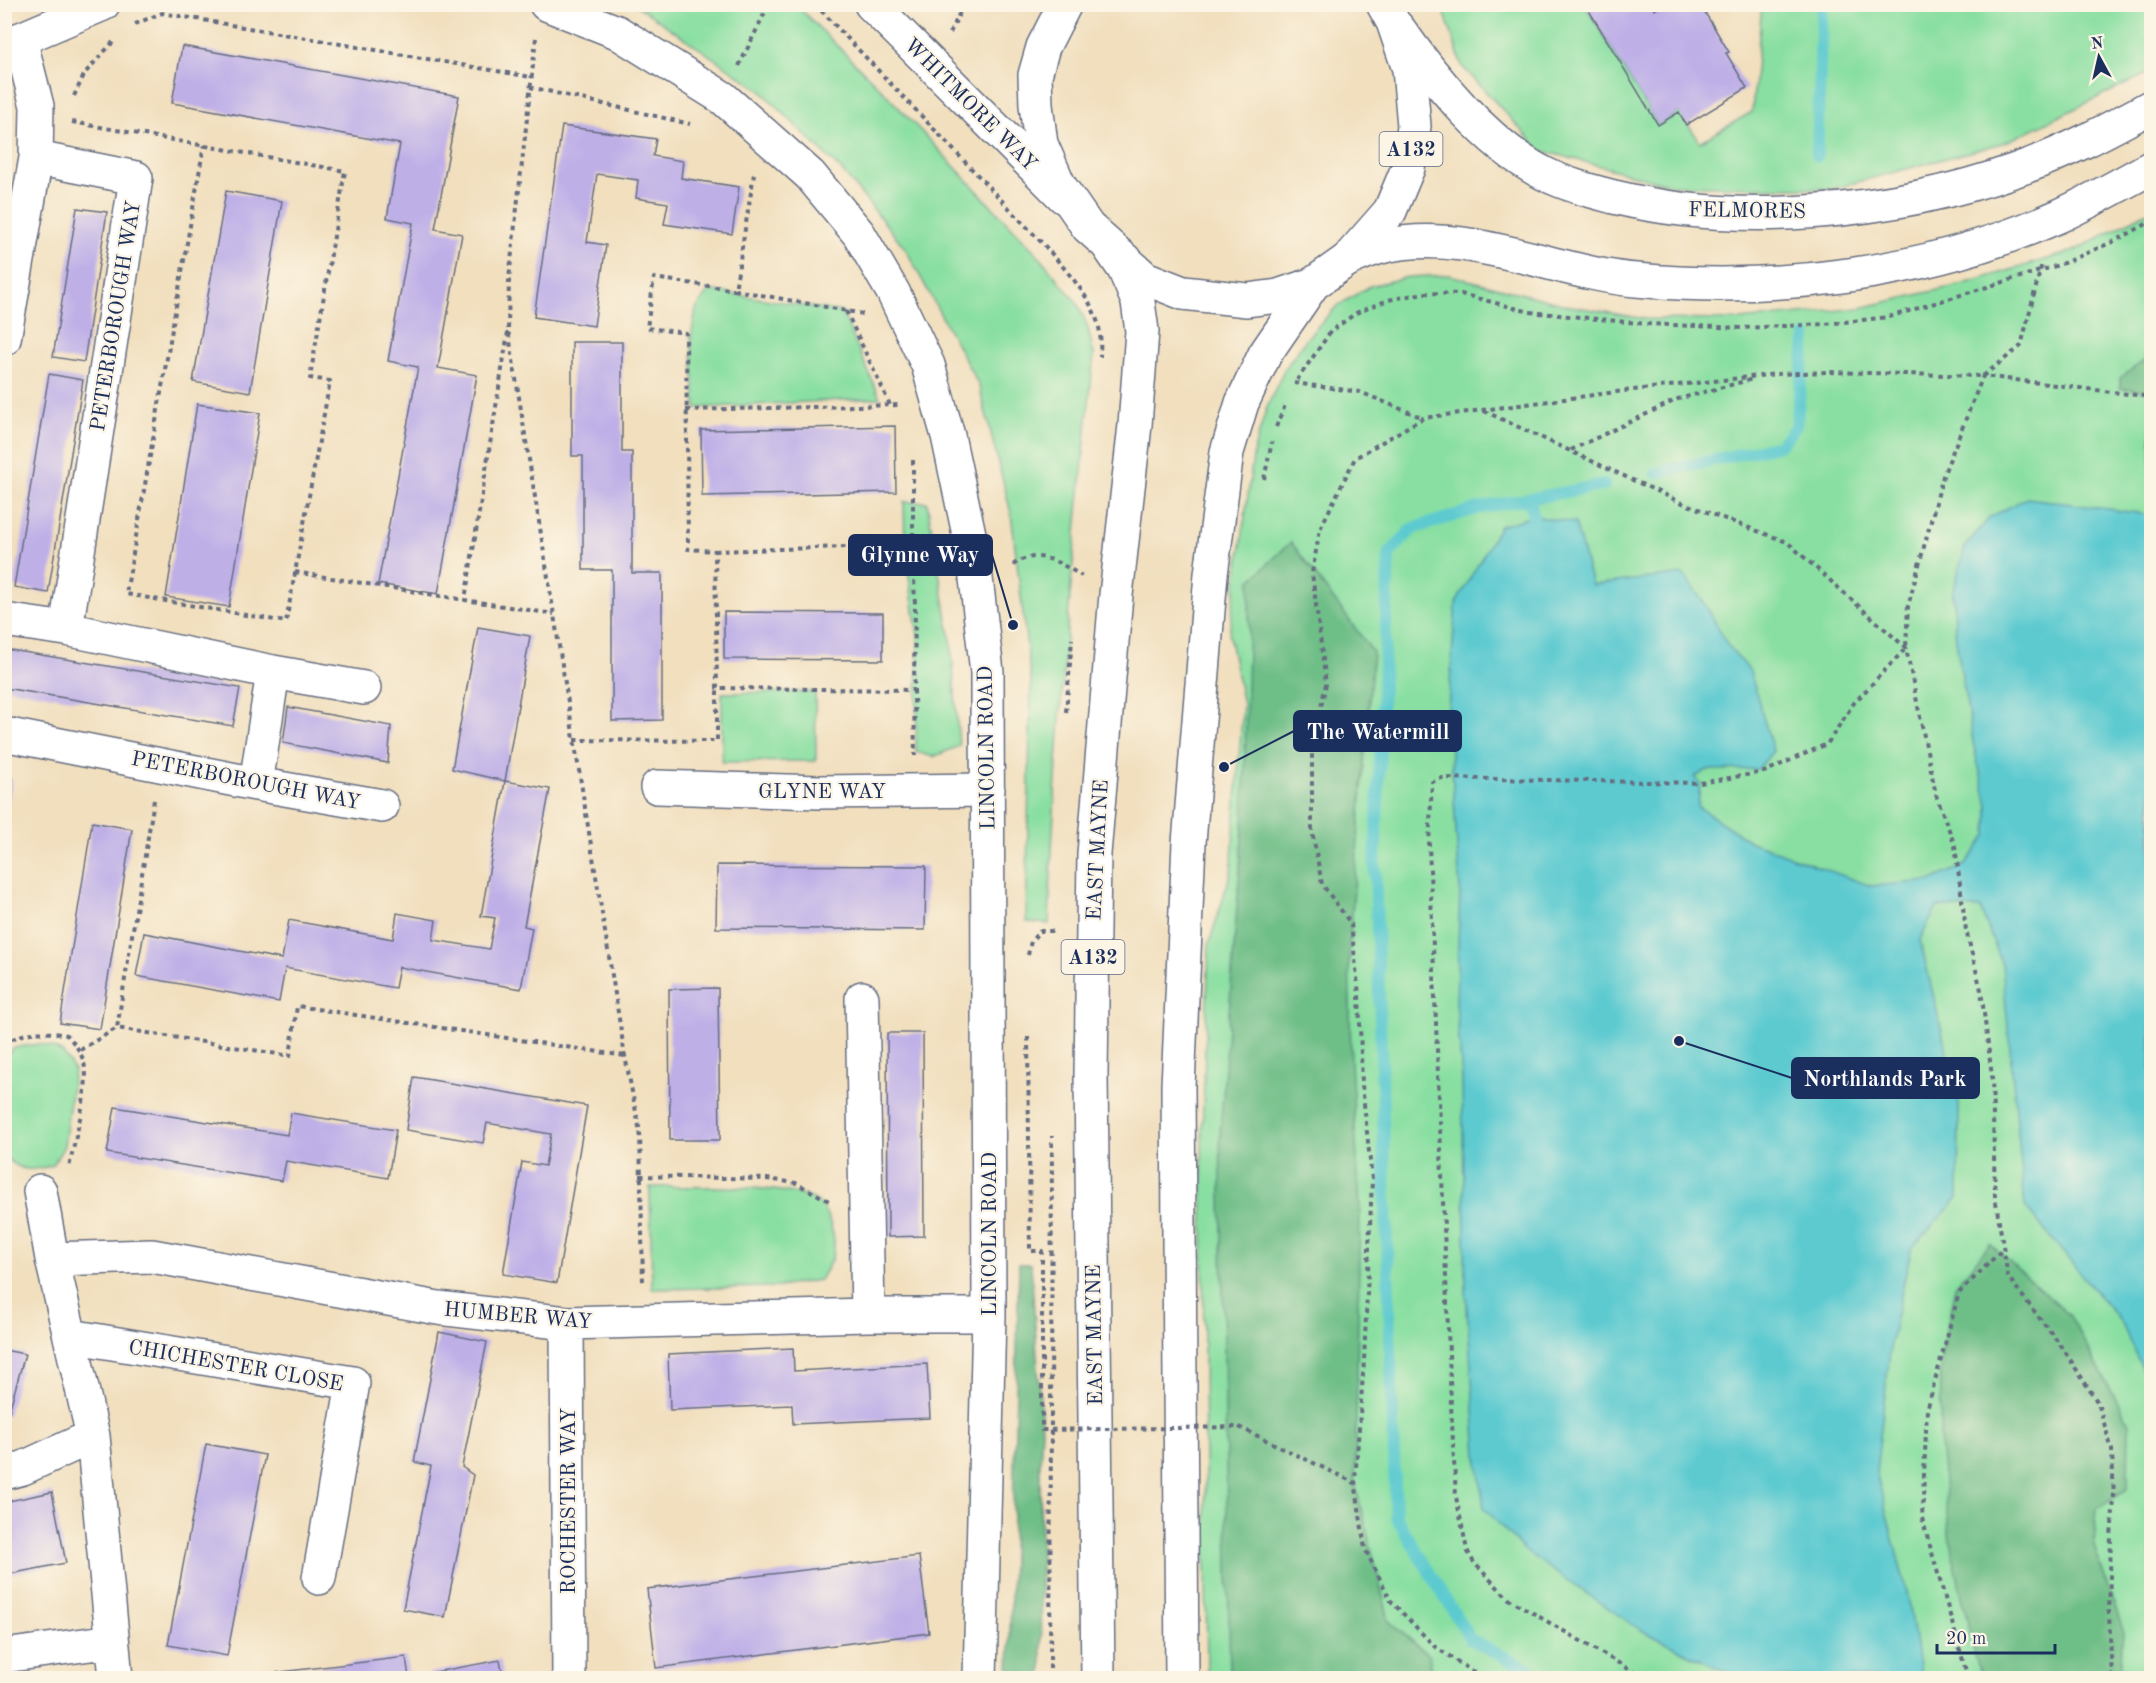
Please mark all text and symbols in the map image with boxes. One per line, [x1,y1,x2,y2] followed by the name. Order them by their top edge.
[2069,27,2129,87] north arrow
[900,35,1040,175] street label: WHITMORE WAY
[2090,35,2105,53] text: N
[1380,132,1442,166] road number: A132
[88,199,145,433] street label: PETERBOROUGH WAY
[1688,200,1806,223] street label: FELMORES
[849,535,992,575] callout: Glynne Way
[861,545,979,567] text: Glynne Way
[976,666,999,830] street label: LINCOLN ROAD
[1294,711,1461,751] callout: The Watermill
[1307,722,1450,744] text: The Watermill
[129,749,362,814] street label: PETERBOROUGH WAY
[1084,779,1113,921] street label: EAST MAYNE
[758,782,886,803] street label: GLYNE WAY
[1062,940,1124,974] road number: A132
[1792,1058,1979,1098] callout: Northlands Park
[1804,1069,1966,1091] text: Northlands Park
[980,1152,1001,1316] street label: LINCOLN ROAD
[1084,1264,1107,1406] street label: EAST MAYNE
[443,1300,593,1333] street label: HUMBER WAY
[127,1337,345,1396] street label: CHICHESTER CLOSE
[559,1408,580,1594] street label: ROCHESTER WAY
[1937,1617,2056,1655] scale bar
[1946,1630,1986,1648] text: 20 m

